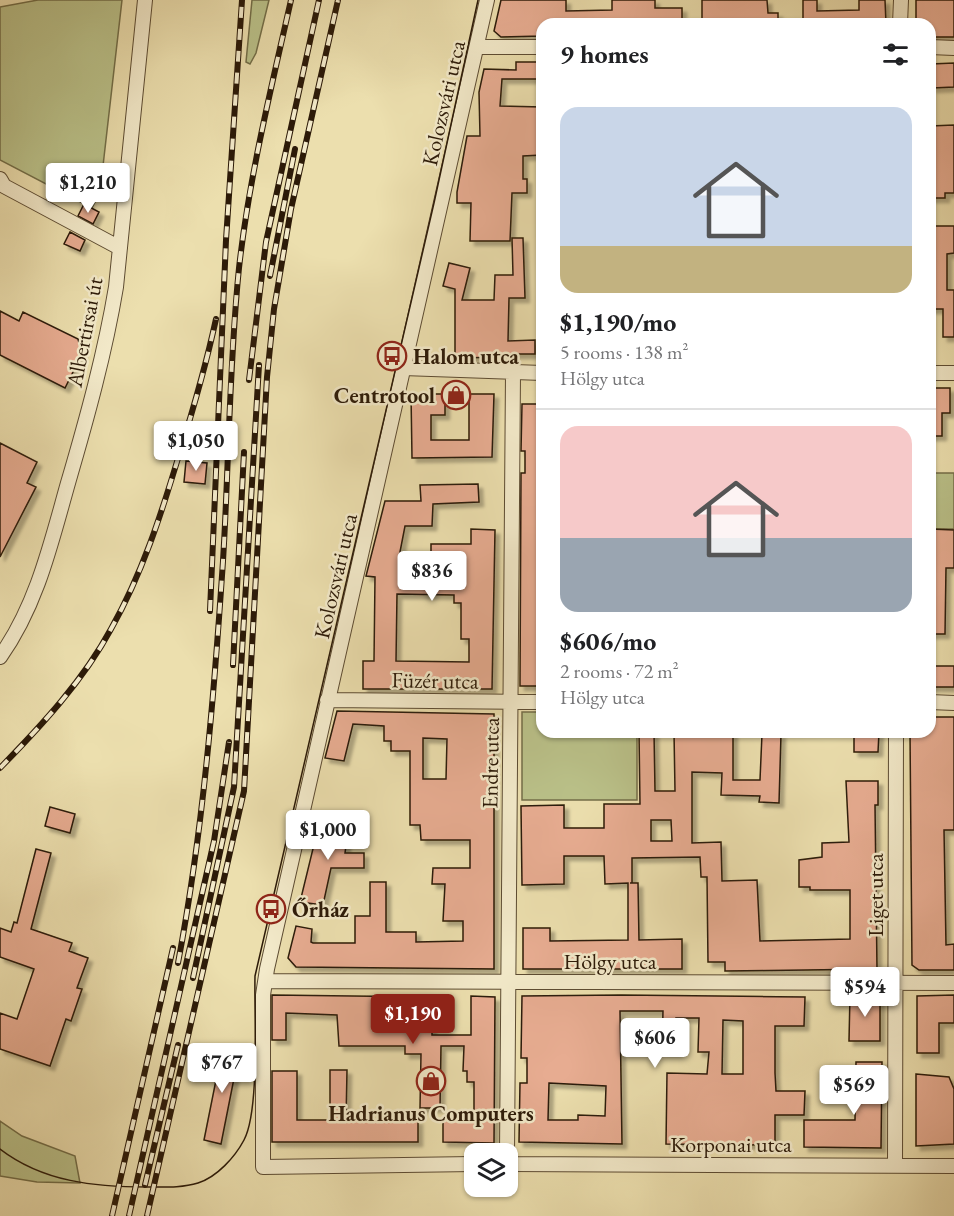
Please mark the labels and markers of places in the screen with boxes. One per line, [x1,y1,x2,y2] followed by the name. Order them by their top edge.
[39,163,137,214] pin: $1,210
[376,340,408,372] bus stop icon: Halom utca
[413,342,519,371] place label: Halom utca
[440,379,472,411] shop icon: Centrotool
[334,381,435,410] place label: Centrotool
[147,421,245,472] pin: $1,050
[396,551,468,602] pin: $836
[279,810,377,861] pin: $1,000
[255,893,287,925] bus stop icon: Őrház
[292,895,349,924] place label: Őrház
[829,967,901,1018] pin: $594
[364,994,462,1045] pin: $1,190
[619,1018,691,1069] pin: $606
[186,1043,258,1094] pin: $767
[415,1065,447,1097] shop icon: Hadrianus Computers
[818,1065,890,1116] pin: $569
[328,1099,534,1128] place label: Hadrianus Computers

